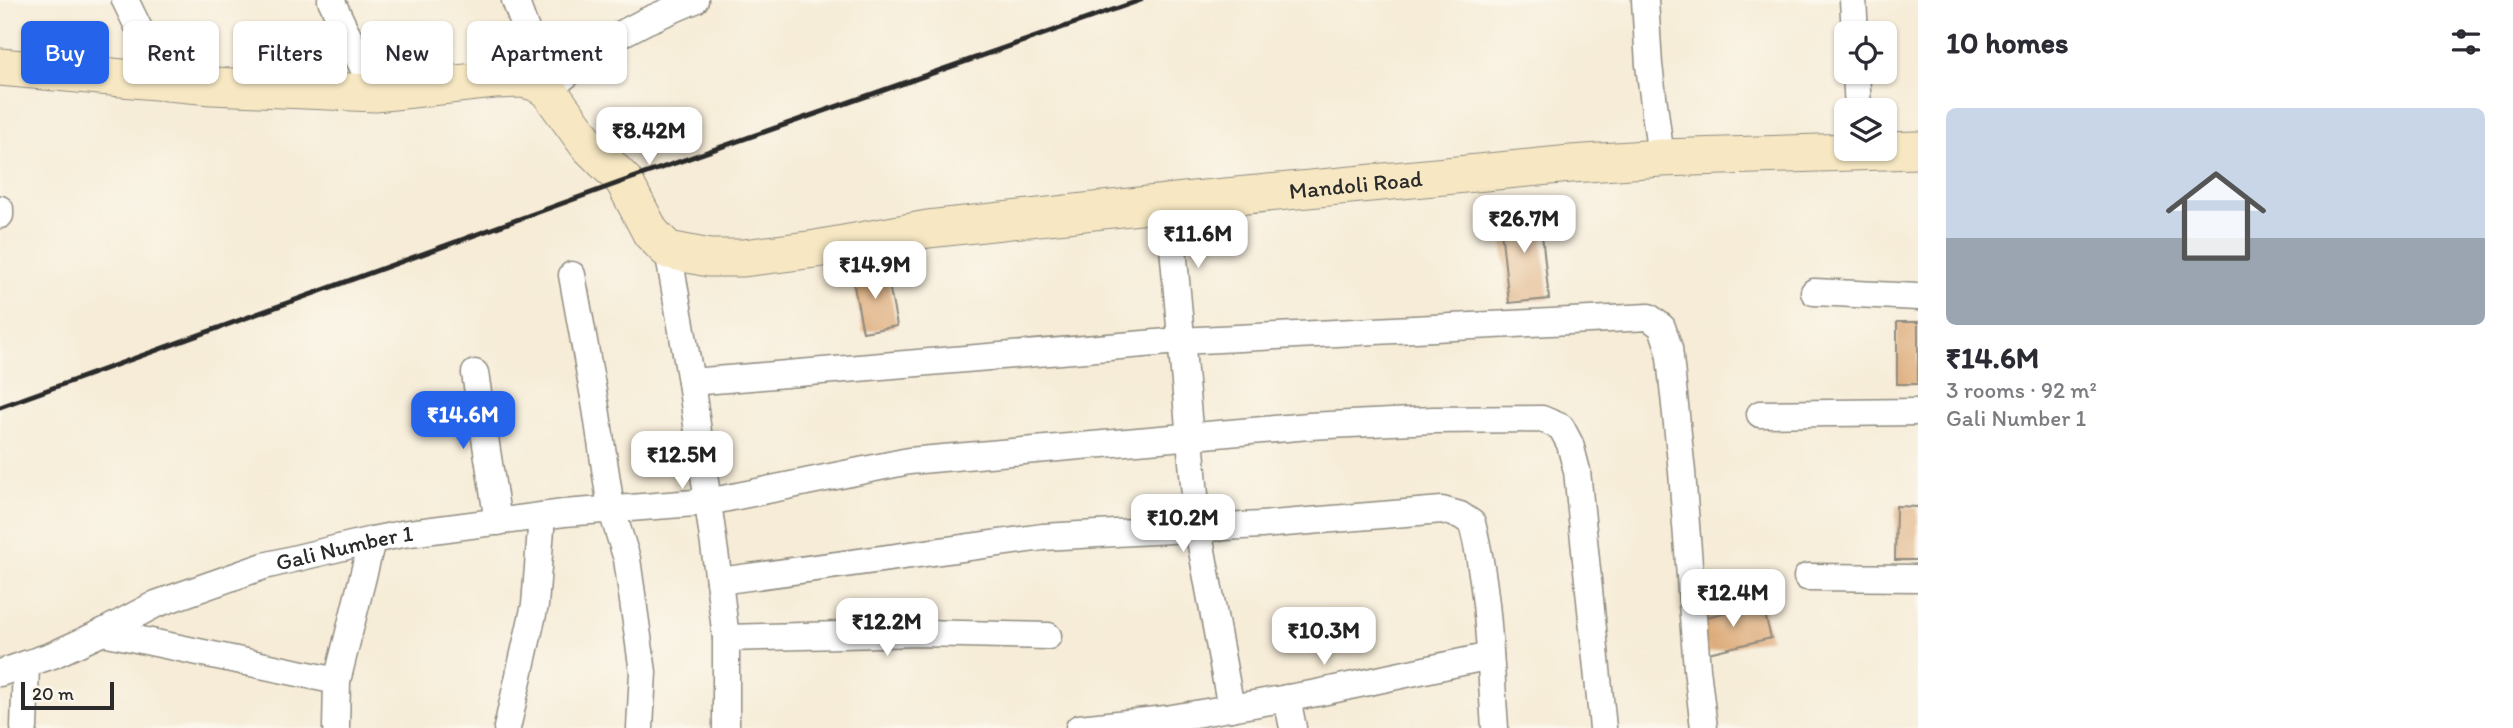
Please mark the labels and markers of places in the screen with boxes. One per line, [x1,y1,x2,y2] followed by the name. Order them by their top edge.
[592,108,706,167] pin: ₹8.42M
[1467,196,1581,255] pin: ₹26.7M
[1141,210,1255,270] pin: ₹11.6M
[818,242,932,301] pin: ₹14.9M
[406,392,520,451] pin: ₹14.6M
[625,432,739,491] pin: ₹12.5M
[1126,494,1240,554] pin: ₹10.2M
[1676,570,1790,629] pin: ₹12.4M
[830,598,944,658] pin: ₹12.2M
[1267,608,1381,667] pin: ₹10.3M

